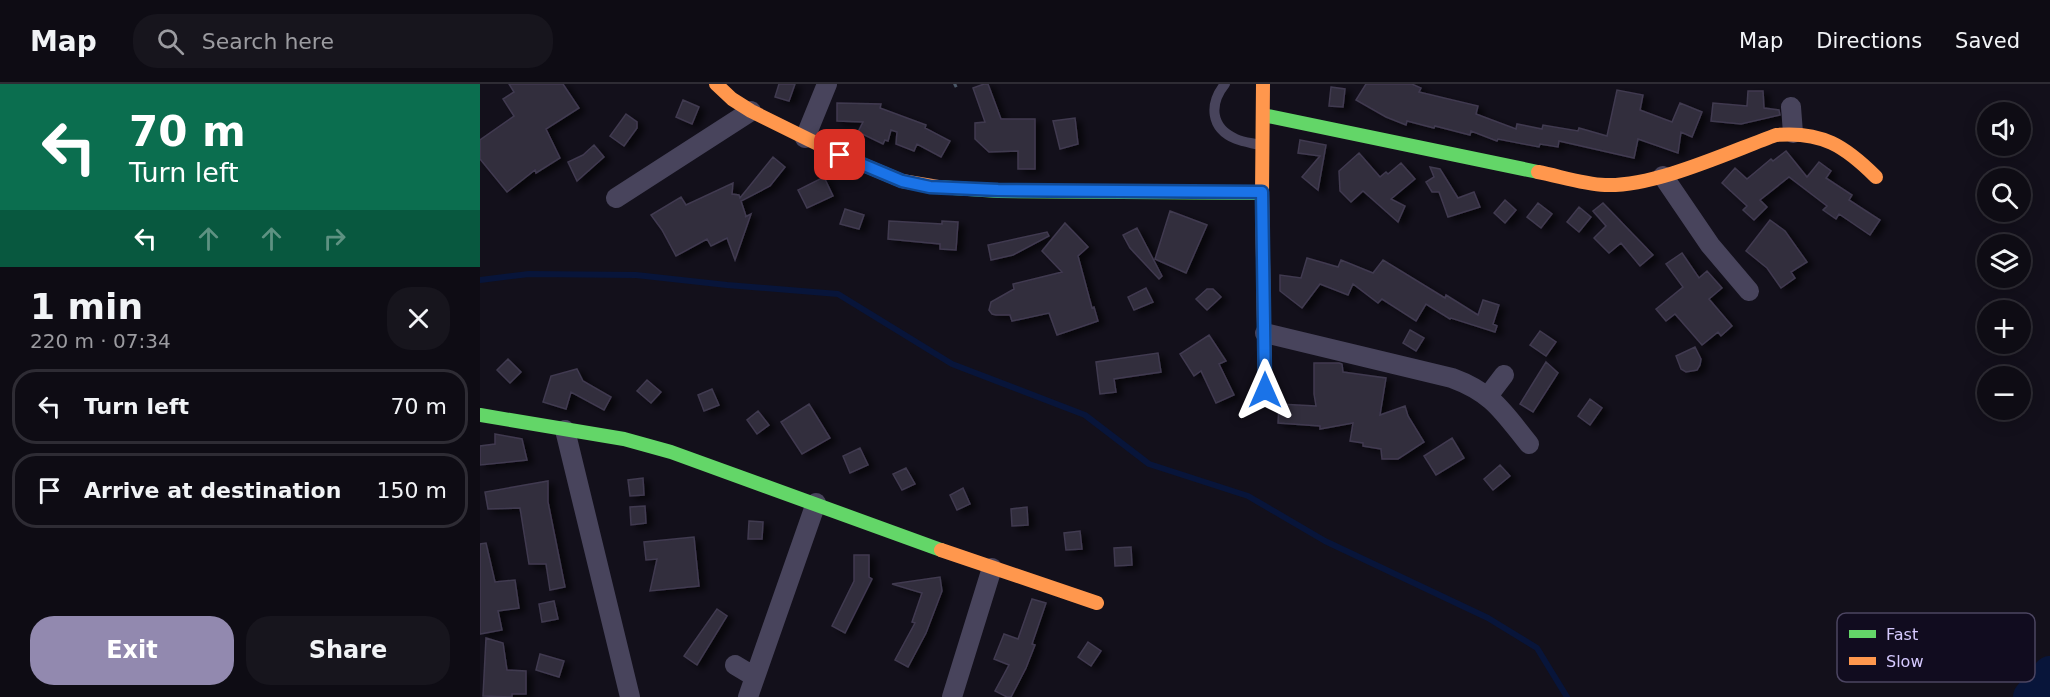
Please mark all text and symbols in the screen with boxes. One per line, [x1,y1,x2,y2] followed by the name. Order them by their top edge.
[133,14,553,68] search box
[30,25,97,58] text: Map
[154,25,187,58] icon: search
[202,29,334,54] text: Search here
[1739,29,1783,53] text: Map
[1816,29,1922,53] text: Directions
[1955,29,2020,53] text: Saved
[1977,102,2031,420] map controls
[1977,102,2031,156] button: sound
[129,107,246,156] text: 70 m
[30,108,108,186] icon: left
[814,129,865,180] pin
[823,138,856,171] icon: arrive
[129,157,239,188] text: Turn left
[1977,168,2031,222] button: search
[129,222,162,255] icon: left
[192,222,225,255] icon: ahead
[255,222,288,255] icon: ahead
[318,222,351,255] icon: right
[1977,234,2031,288] button: layers
[30,286,143,327] text: 1 min
[387,287,450,350] button: close
[1977,300,2031,354] button: +
[30,329,171,353] text: 220 m · 07:34
[1233,358,1297,422] position arrow
[1977,366,2031,420] button: −
[33,390,66,423] icon: left
[84,394,189,419] text: Turn left
[391,394,447,419] text: 70 m
[33,474,66,507] icon: arrive
[84,478,341,503] text: Arrive at destination
[377,478,447,503] text: 150 m
[1837,613,2035,682] legend
[30,616,234,685] button: Exit
[246,616,450,685] button: Share
[1886,625,1918,644] text: Fast
[1886,652,1923,671] text: Slow

